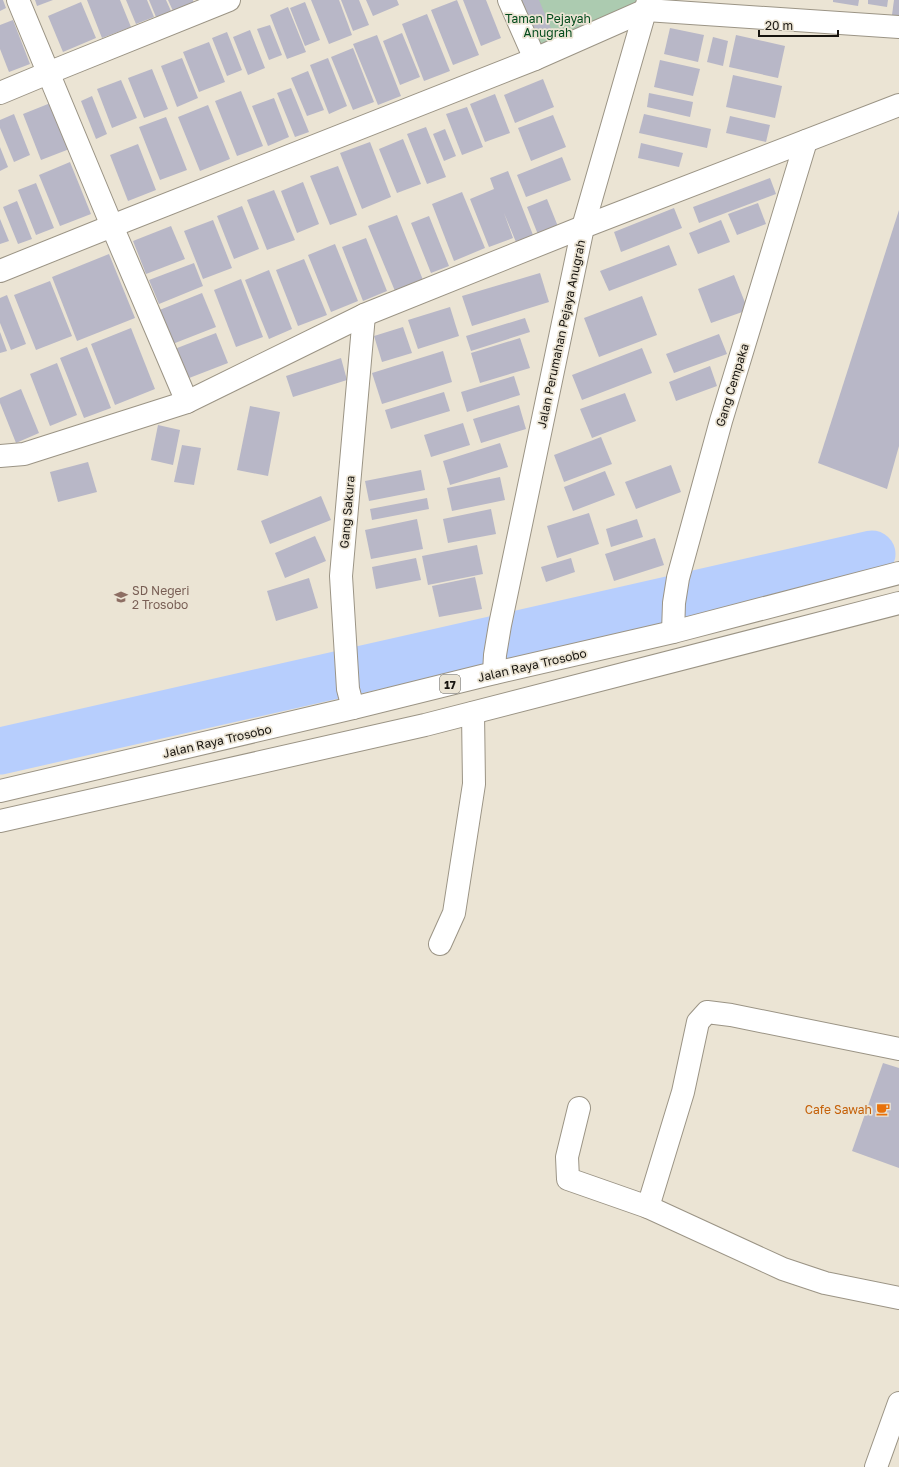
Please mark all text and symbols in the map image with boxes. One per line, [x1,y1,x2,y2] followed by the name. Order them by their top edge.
[505,11,591,40] park label: Taman Pejayah Anugrah
[759,12,838,38] scale bar
[765,18,793,33] text: 20 m
[534,238,588,430] street label: Jalan Perumahan Pejaya Anugrah
[712,342,752,428] street label: Gang Cempaka
[336,475,358,549] street label: Gang Sakura
[132,583,189,612] place label: SD Negeri 2 Trosobo
[113,589,129,605] school or university icon: SD Negeri 2 Trosobo
[476,645,588,685] street label: Jalan Raya Trosobo
[440,675,460,693] road number: 17
[161,721,273,761] street label: Jalan Raya Trosobo
[875,1101,891,1117] cafe icon: Cafe Sawah
[805,1102,872,1117] place label: Cafe Sawah

